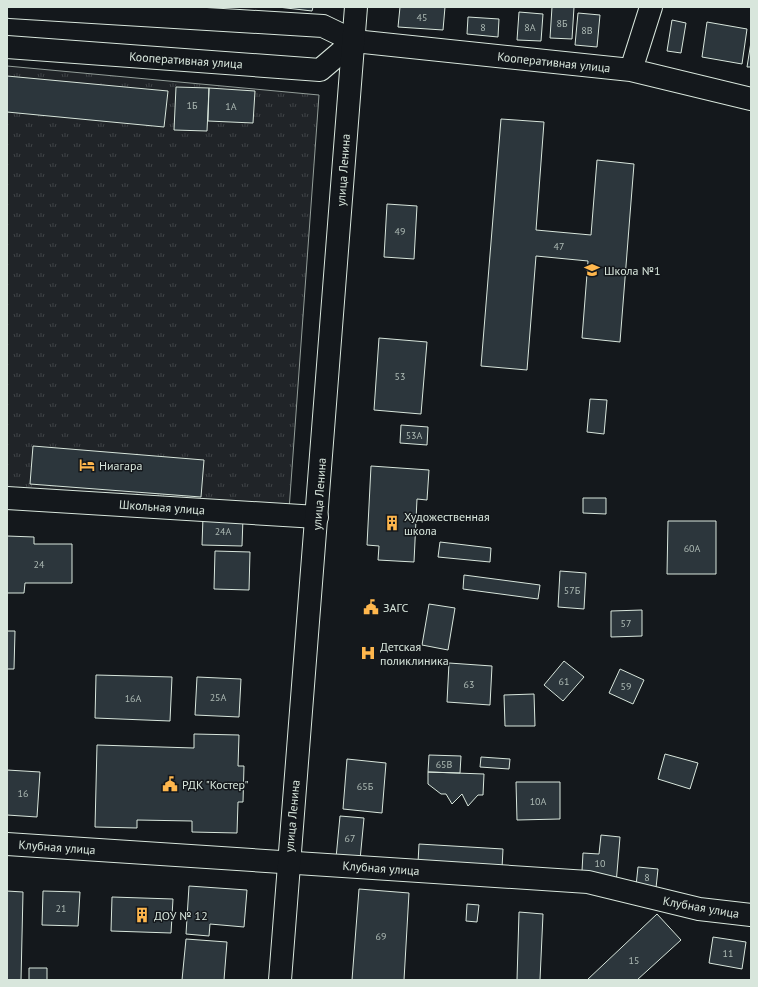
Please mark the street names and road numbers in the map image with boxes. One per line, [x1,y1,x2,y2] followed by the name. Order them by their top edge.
[129,49,243,71] street label: Кооперативная улица
[497,49,611,75] street label: Кооперативная улица
[333,133,353,207] street label: улица Ленина
[309,457,329,531] street label: улица Ленина
[119,497,205,517] street label: Школьная улица
[281,779,303,853] street label: улица Ленина
[18,837,96,857] street label: Клубная улица
[342,858,420,878] street label: Клубная улица
[662,893,740,921] street label: Клубная улица

